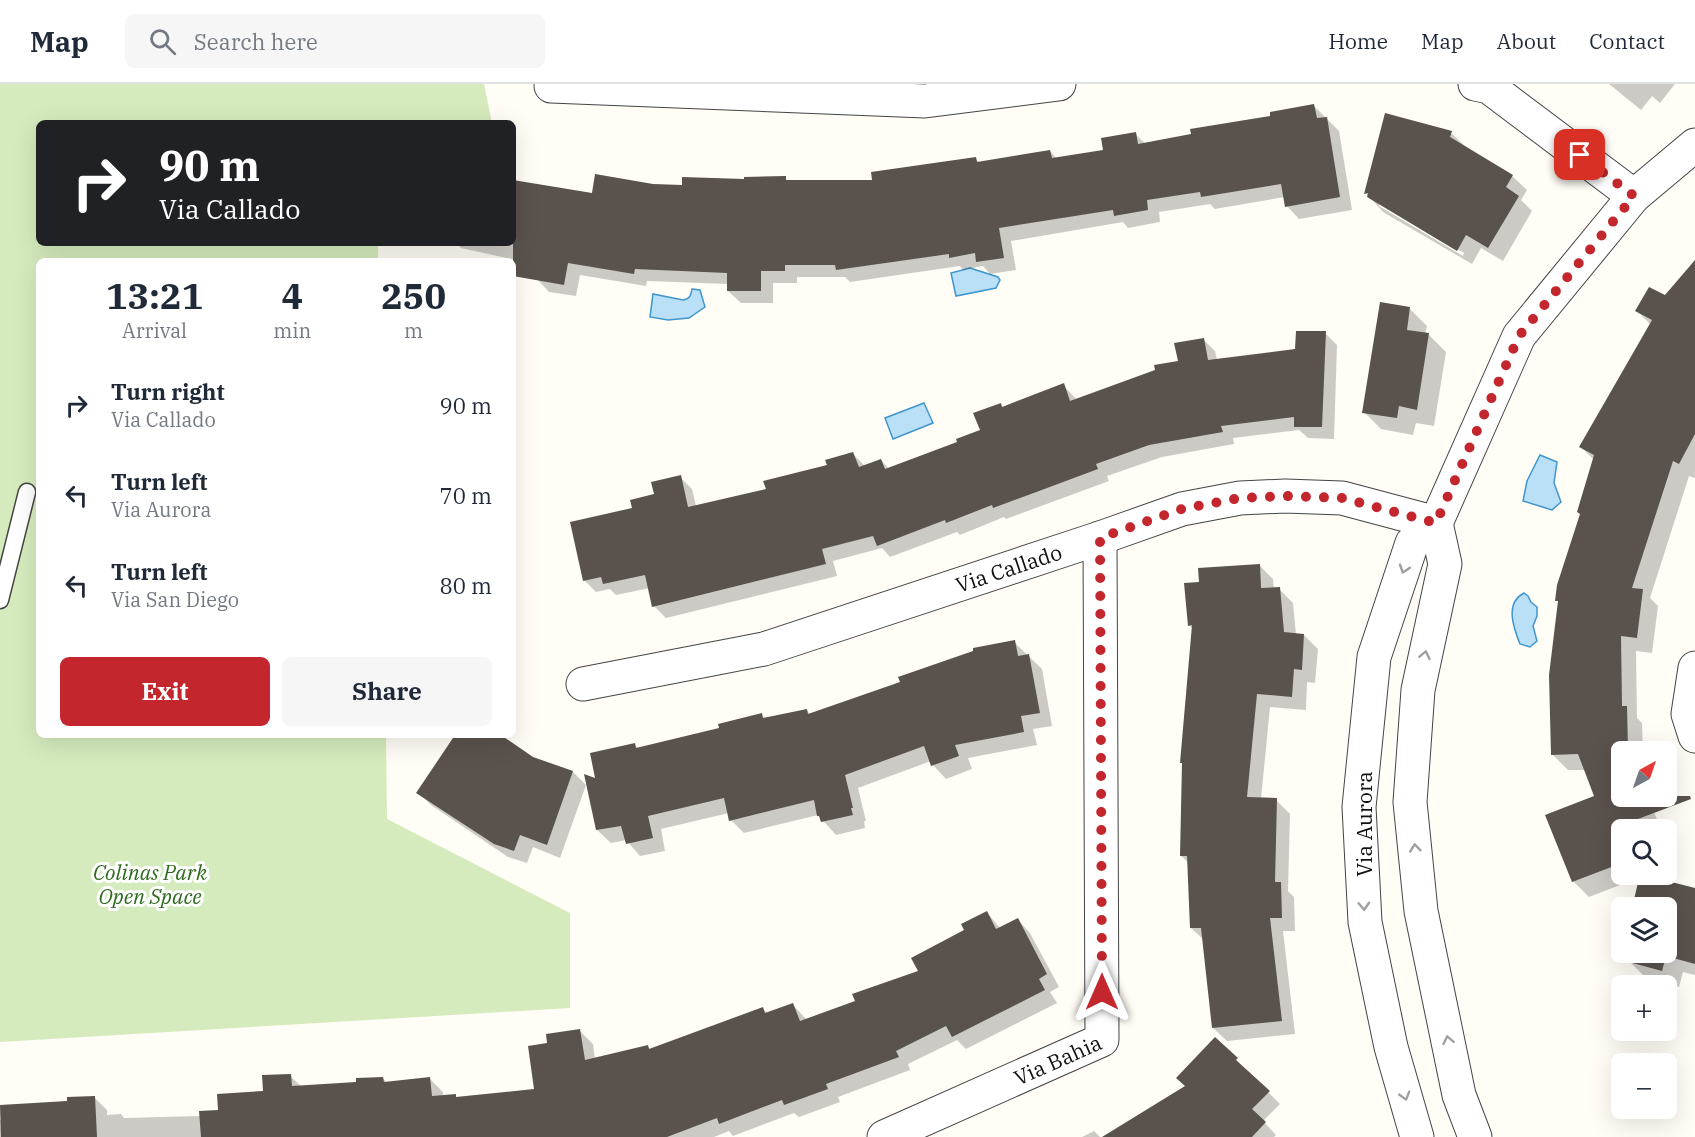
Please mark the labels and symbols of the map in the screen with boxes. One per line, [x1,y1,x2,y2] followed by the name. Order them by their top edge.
[1554,129,1605,180] pin
[952,538,1065,599] street label: Via Callado
[1398,563,1411,574] one-way arrow
[1418,650,1431,660] one-way arrow
[1611,741,1677,807] north arrow
[1350,771,1378,877] street label: Via Aurora
[1409,844,1422,853] one-way arrow
[93,858,208,910] park label: Colinas Park Open Space
[1358,901,1371,910] one-way arrow
[1070,960,1134,1024] position arrow
[1009,1028,1106,1092] street label: Via Bahia
[1442,1036,1455,1046] one-way arrow
[1398,1090,1410,1101] one-way arrow

